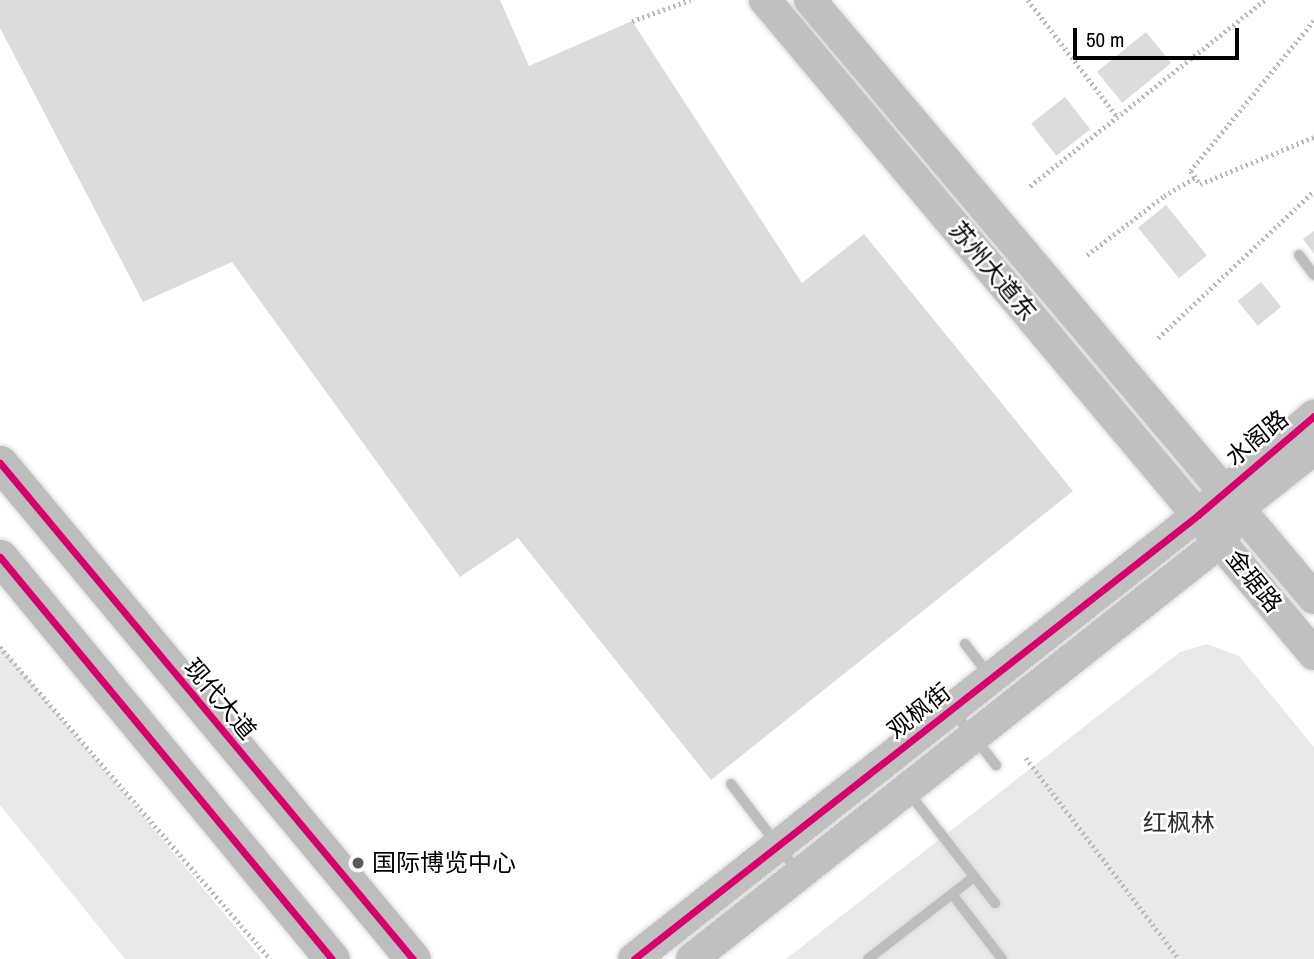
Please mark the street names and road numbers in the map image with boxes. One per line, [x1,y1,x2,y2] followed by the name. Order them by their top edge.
[943,216,1043,326] street label: 苏州大道东
[1220,404,1294,472] street label: 水阁路
[1220,544,1288,618] street label: 金琚路
[178,653,262,745] street label: 现代大道
[882,677,956,745] street label: 观枫街

